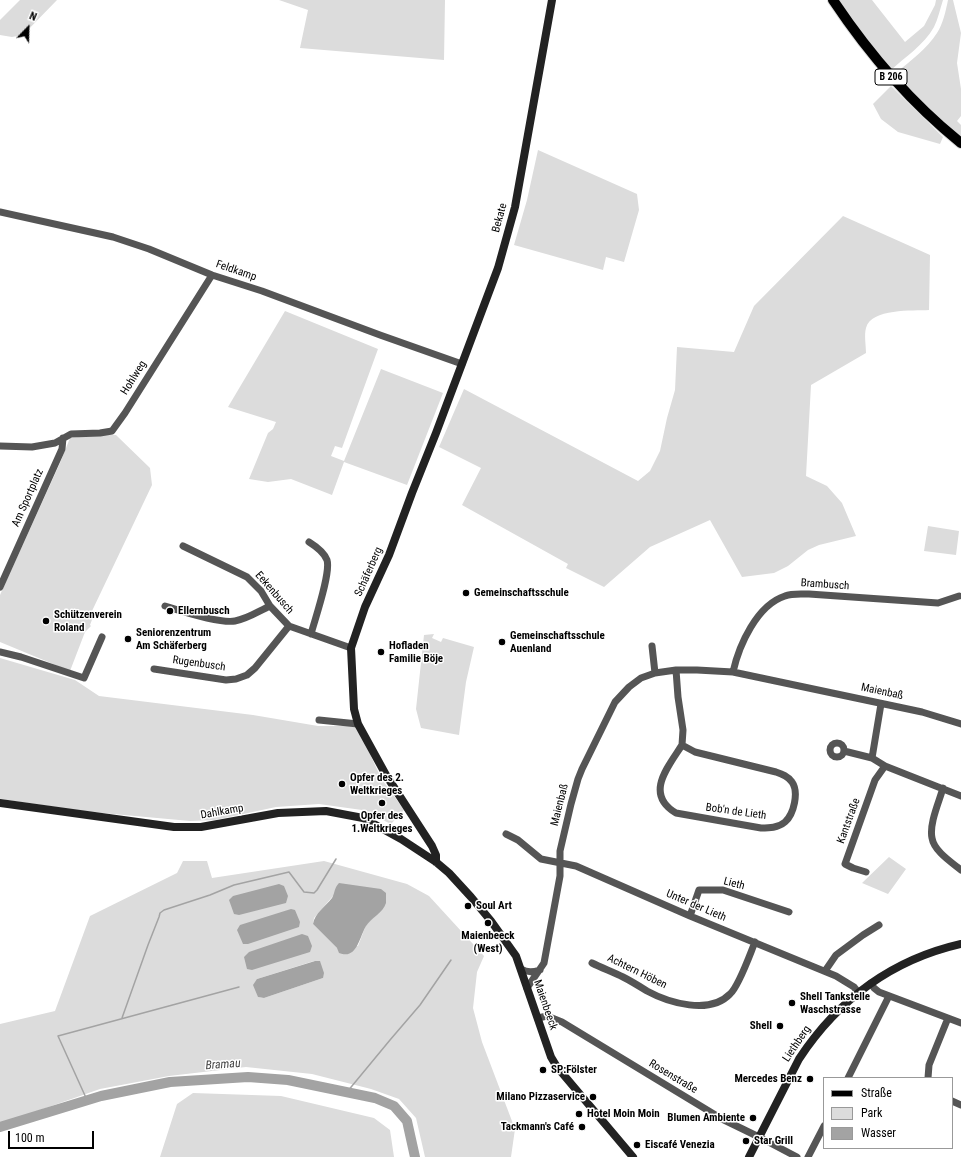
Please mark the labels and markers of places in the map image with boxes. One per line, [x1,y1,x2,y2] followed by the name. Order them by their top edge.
[474,586,569,600] place label: Gemeinschaftsschule
[461,588,471,598] marker: Gemeinschaftsschule
[178,604,230,618] place label: Ellernbusch
[165,606,175,616] marker: Ellernbusch
[54,608,122,634] place label: Schützenverein Roland
[41,616,51,626] marker: Schützenverein Roland
[136,626,211,652] place label: Seniorenzentrum Am Schäferberg
[510,629,605,655] place label: Gemeinschaftsschule Auenland
[123,634,133,644] marker: Seniorenzentrum Am Schäferberg
[497,637,507,647] marker: Gemeinschaftsschule Auenland
[389,639,443,665] place label: Hofladen Familie Böje
[376,647,386,657] marker: Hofladen Familie Böje
[350,771,404,797] place label: Opfer des 2. Weltkrieges
[337,779,347,789] marker: Opfer des 2. Weltkrieges
[377,798,387,808] marker: Opfer des 1.Weltkrieges
[352,809,412,835] place label: Opfer des 1.Weltkrieges
[476,899,512,913] place label: Soul Art
[463,901,473,911] marker: Soul Art
[483,918,493,928] marker: Maienbeeck (West)
[461,929,515,955] place label: Maienbeeck (West)
[800,990,870,1016] place label: Shell Tankstelle Waschstrasse
[787,998,797,1008] marker: Shell Tankstelle Waschstrasse
[750,1019,772,1033] place label: Shell
[775,1021,785,1031] marker: Shell
[551,1063,597,1077] place label: SP:Fölster
[538,1065,548,1075] marker: SP:Fölster
[734,1072,802,1086] place label: Mercedes Benz
[805,1074,815,1084] marker: Mercedes Benz
[496,1090,585,1104] place label: Milano Pizzaservice
[588,1092,598,1102] marker: Milano Pizzaservice
[587,1107,660,1121] place label: Hotel Moin Moin
[574,1109,584,1119] marker: Hotel Moin Moin
[667,1111,745,1125] place label: Blumen Ambiente
[748,1113,758,1123] marker: Blumen Ambiente
[501,1120,574,1134] place label: Tackmann's Café
[577,1122,587,1132] marker: Tackmann's Café
[754,1134,793,1148] place label: Star Grill
[741,1136,751,1146] marker: Star Grill
[645,1138,715,1152] place label: Eiscafé Venezia
[632,1140,642,1150] marker: Eiscafé Venezia

